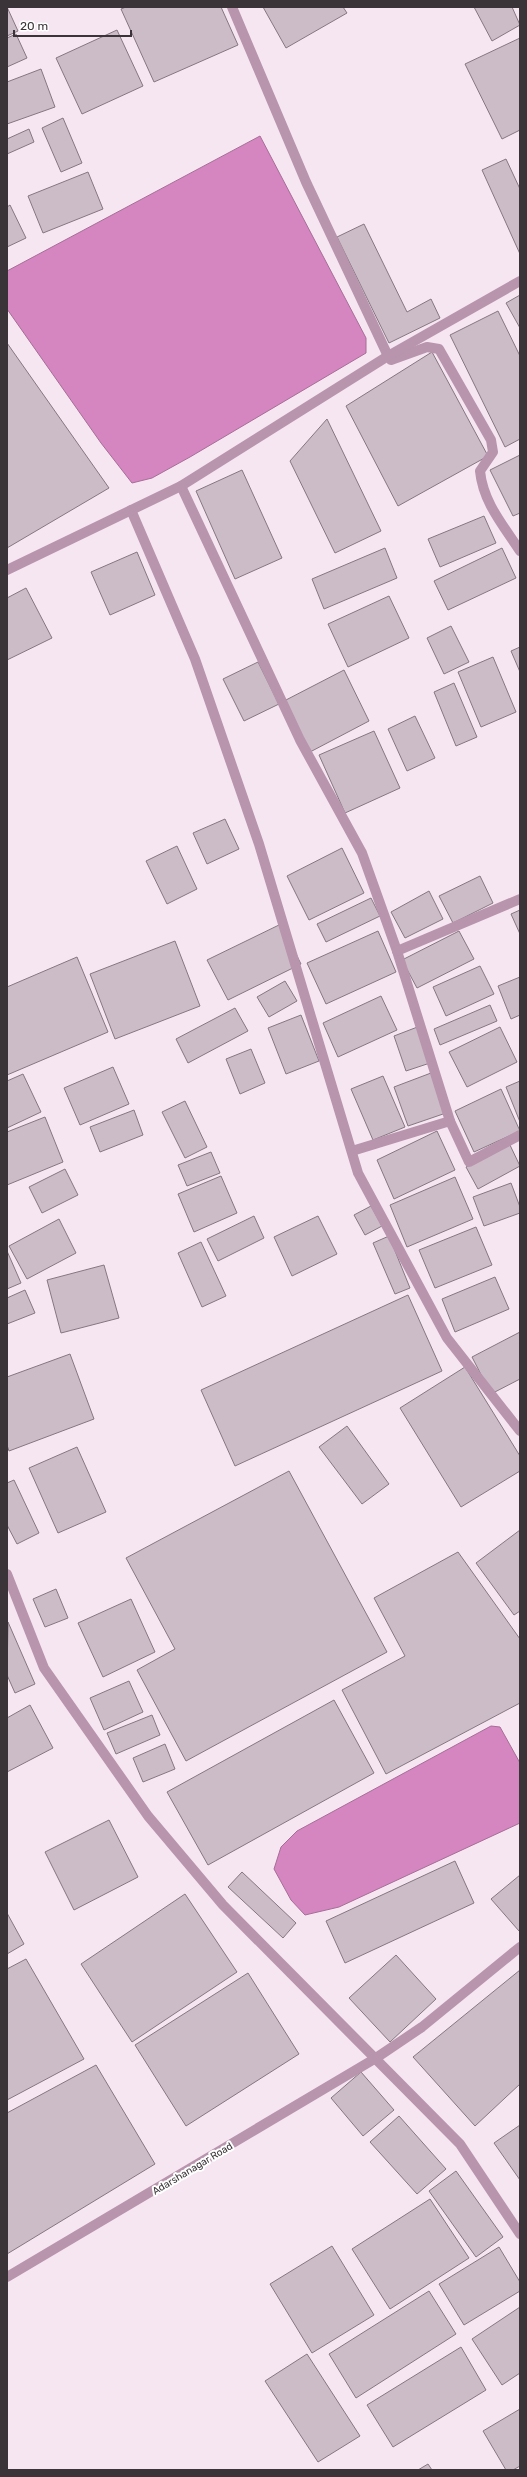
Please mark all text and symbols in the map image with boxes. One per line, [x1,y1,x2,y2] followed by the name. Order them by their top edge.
[14,12,131,38] scale bar
[20,19,48,33] text: 20 m
[150,2140,235,2198] street label: Adarshanagar Road

